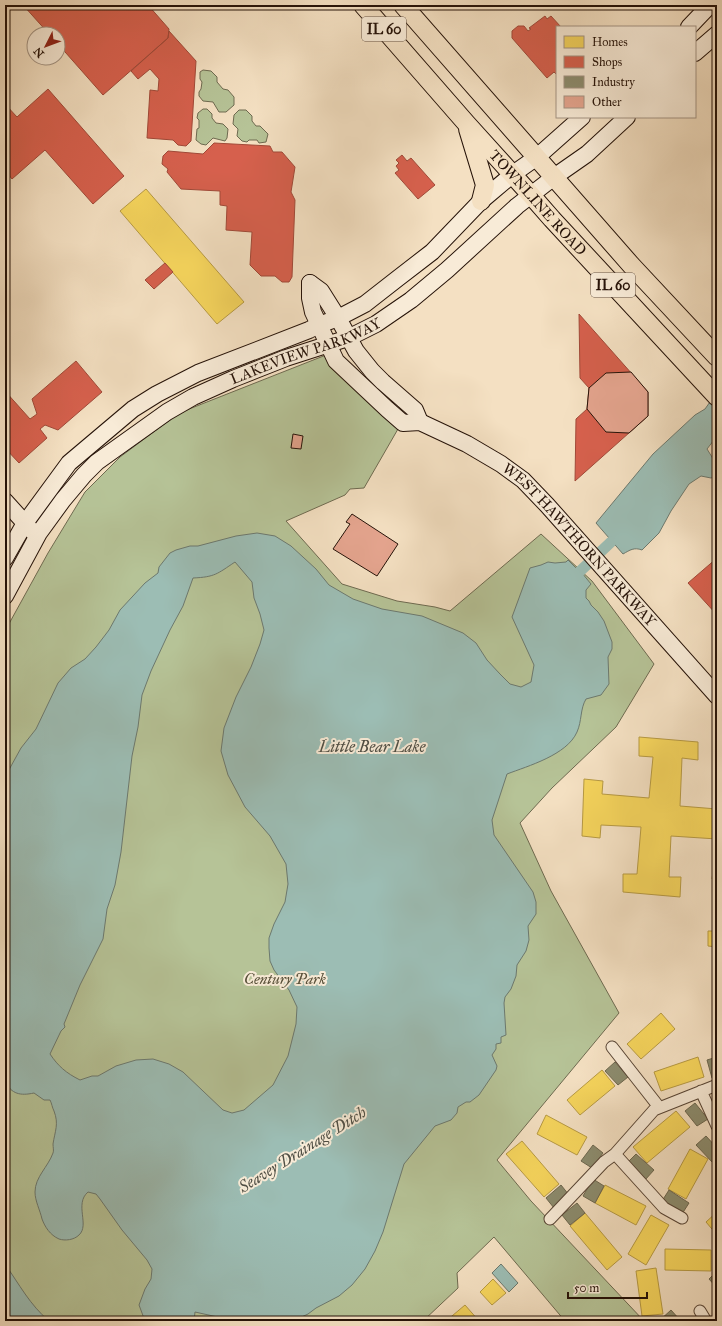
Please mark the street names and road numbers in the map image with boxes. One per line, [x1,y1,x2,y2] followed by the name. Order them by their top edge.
[362,17,406,41] road number: IL 60
[486,146,590,259] street label: TOWNLINE ROAD
[591,273,635,297] road number: IL 60
[228,314,384,388] street label: LAKEVIEW PARKWAY
[499,459,660,630] street label: WEST HAWTHORN PARKWAY

